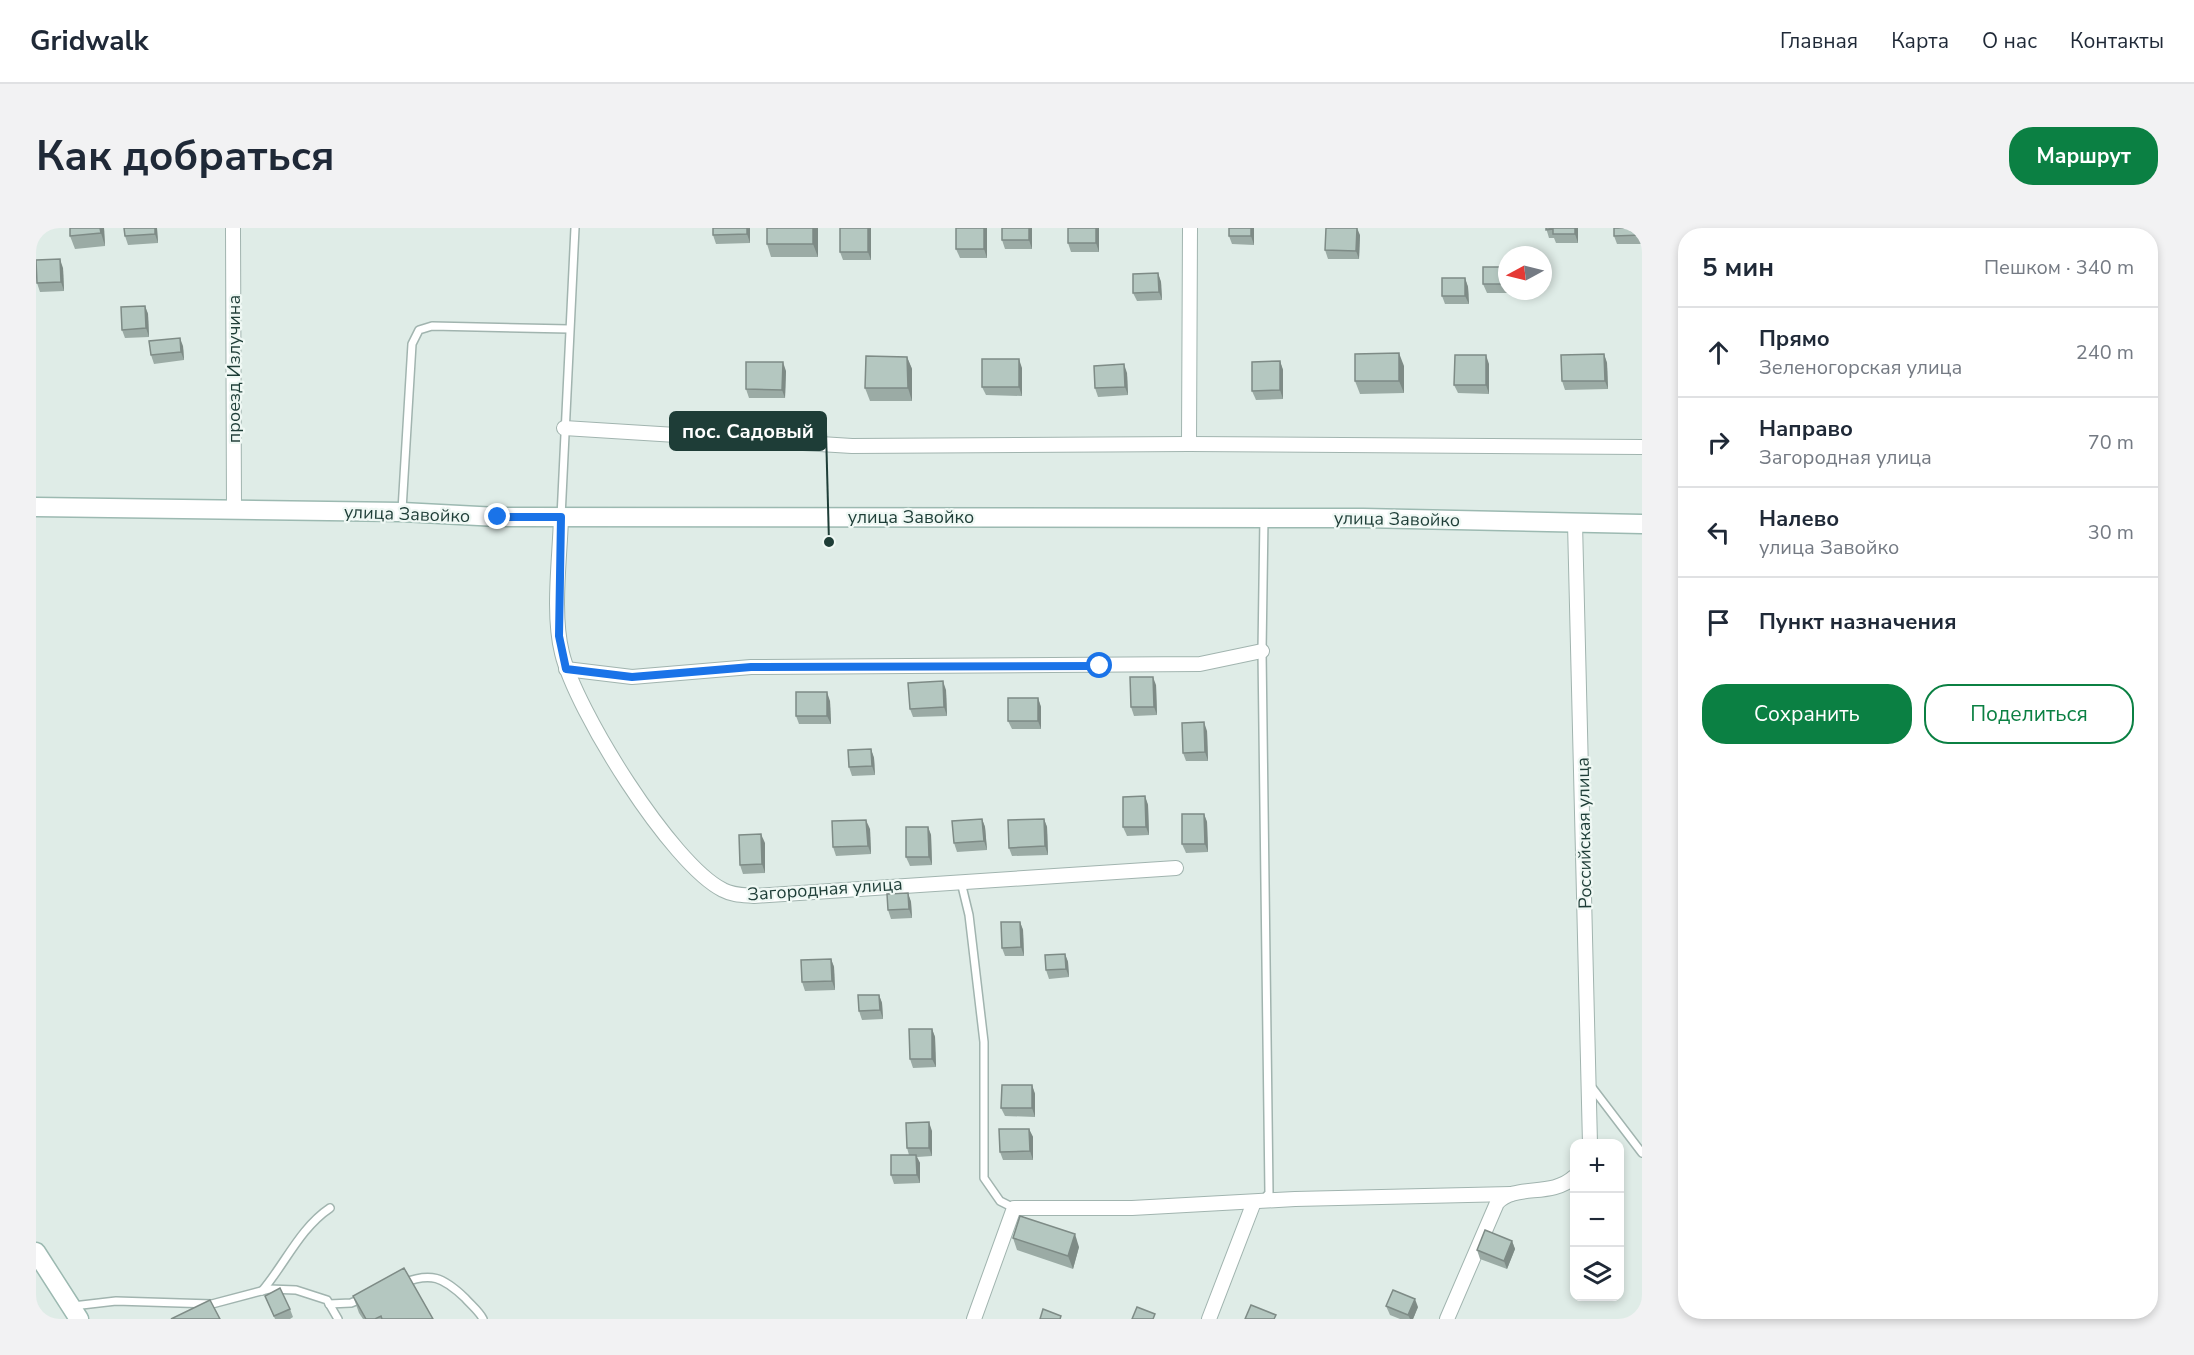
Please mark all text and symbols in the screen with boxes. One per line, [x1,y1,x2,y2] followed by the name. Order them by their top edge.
[30,22,148,60] text: Gridwalk
[1780,27,1858,55] text: Главная
[1891,27,1949,55] text: Карта
[1982,27,2037,55] text: О нас
[2070,27,2164,55] text: Контакты
[2009,127,2158,185] button: Маршрут
[36,128,335,185] text: Как добраться
[1498,246,1552,300] north arrow
[1702,250,1774,285] text: 5 мин
[1984,254,2134,281] text: Пешком · 340 m
[222,295,246,443] street label: проезд Излучина
[1759,324,1830,354] text: Прямо
[1702,336,1735,369] icon: ahead
[2076,339,2134,366] text: 240 m
[1759,354,1962,381] text: Зеленогорская улица
[670,412,826,450] callout: пос. Садовый
[1759,414,1853,444] text: Направо
[682,418,814,445] text: пос. Садовый
[1702,426,1735,459] icon: right
[2088,429,2134,456] text: 70 m
[1759,444,1932,471] text: Загородная улица
[343,500,471,528] street label: улица Завойко
[484,503,510,529] route end
[1759,504,1839,534] text: Налево
[848,505,974,529] street label: улица Завойко
[1334,506,1460,532] street label: улица Завойко
[1702,516,1735,549] icon: left
[2088,519,2134,546] text: 30 m
[1759,534,1899,561] text: улица Завойко
[1702,606,1735,639] icon: arrive
[1759,607,1957,637] text: Пункт назначения
[1086,652,1112,678] route start
[1702,684,1912,744] button: Сохранить
[1924,684,2134,744] button: Поделиться
[1571,757,1597,909] street label: Российская улица
[747,872,903,906] street label: Загородная улица
[1570,1139,1624,1301] map controls
[1570,1139,1624,1193] button: +
[1570,1193,1624,1247] button: −
[1570,1247,1624,1301] button: layers

